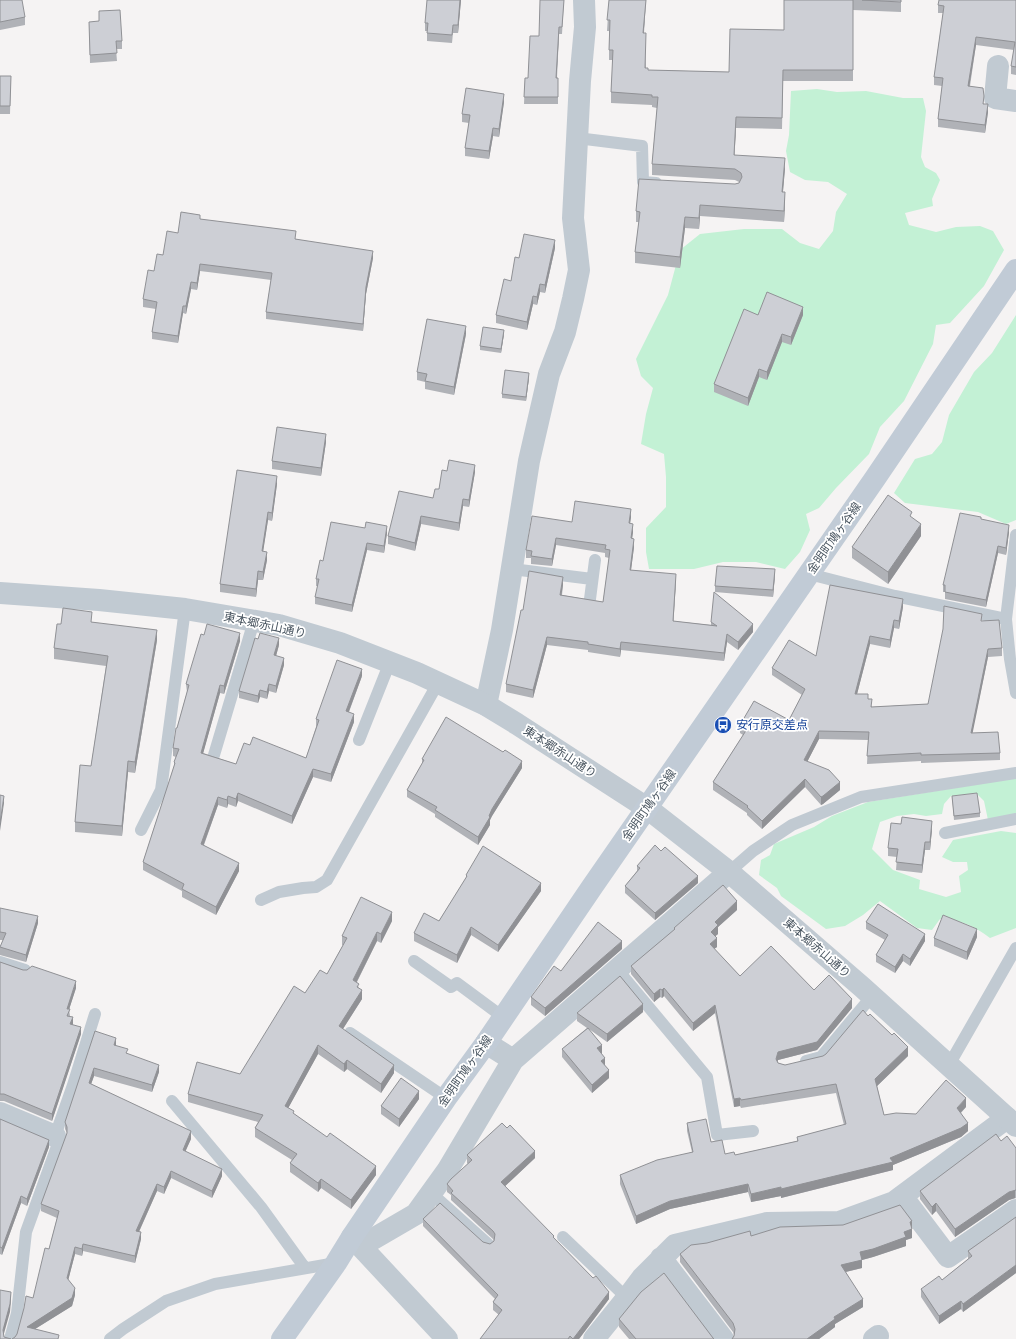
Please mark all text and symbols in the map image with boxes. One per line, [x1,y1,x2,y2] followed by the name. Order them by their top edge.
[803,499,864,576] street label: 金明町鳩ヶ谷線
[222,608,308,641] street label: 東本郷赤山通り
[713,715,733,735] bus stop icon: 安行原交差点
[736,717,808,732] place label: 安行原交差点
[521,722,600,781] street label: 東本郷赤山通り
[618,766,679,843] street label: 金明町鳩ヶ谷線
[781,914,854,981] street label: 東本郷赤山通り
[434,1032,495,1109] street label: 金明町鳩ヶ谷線

